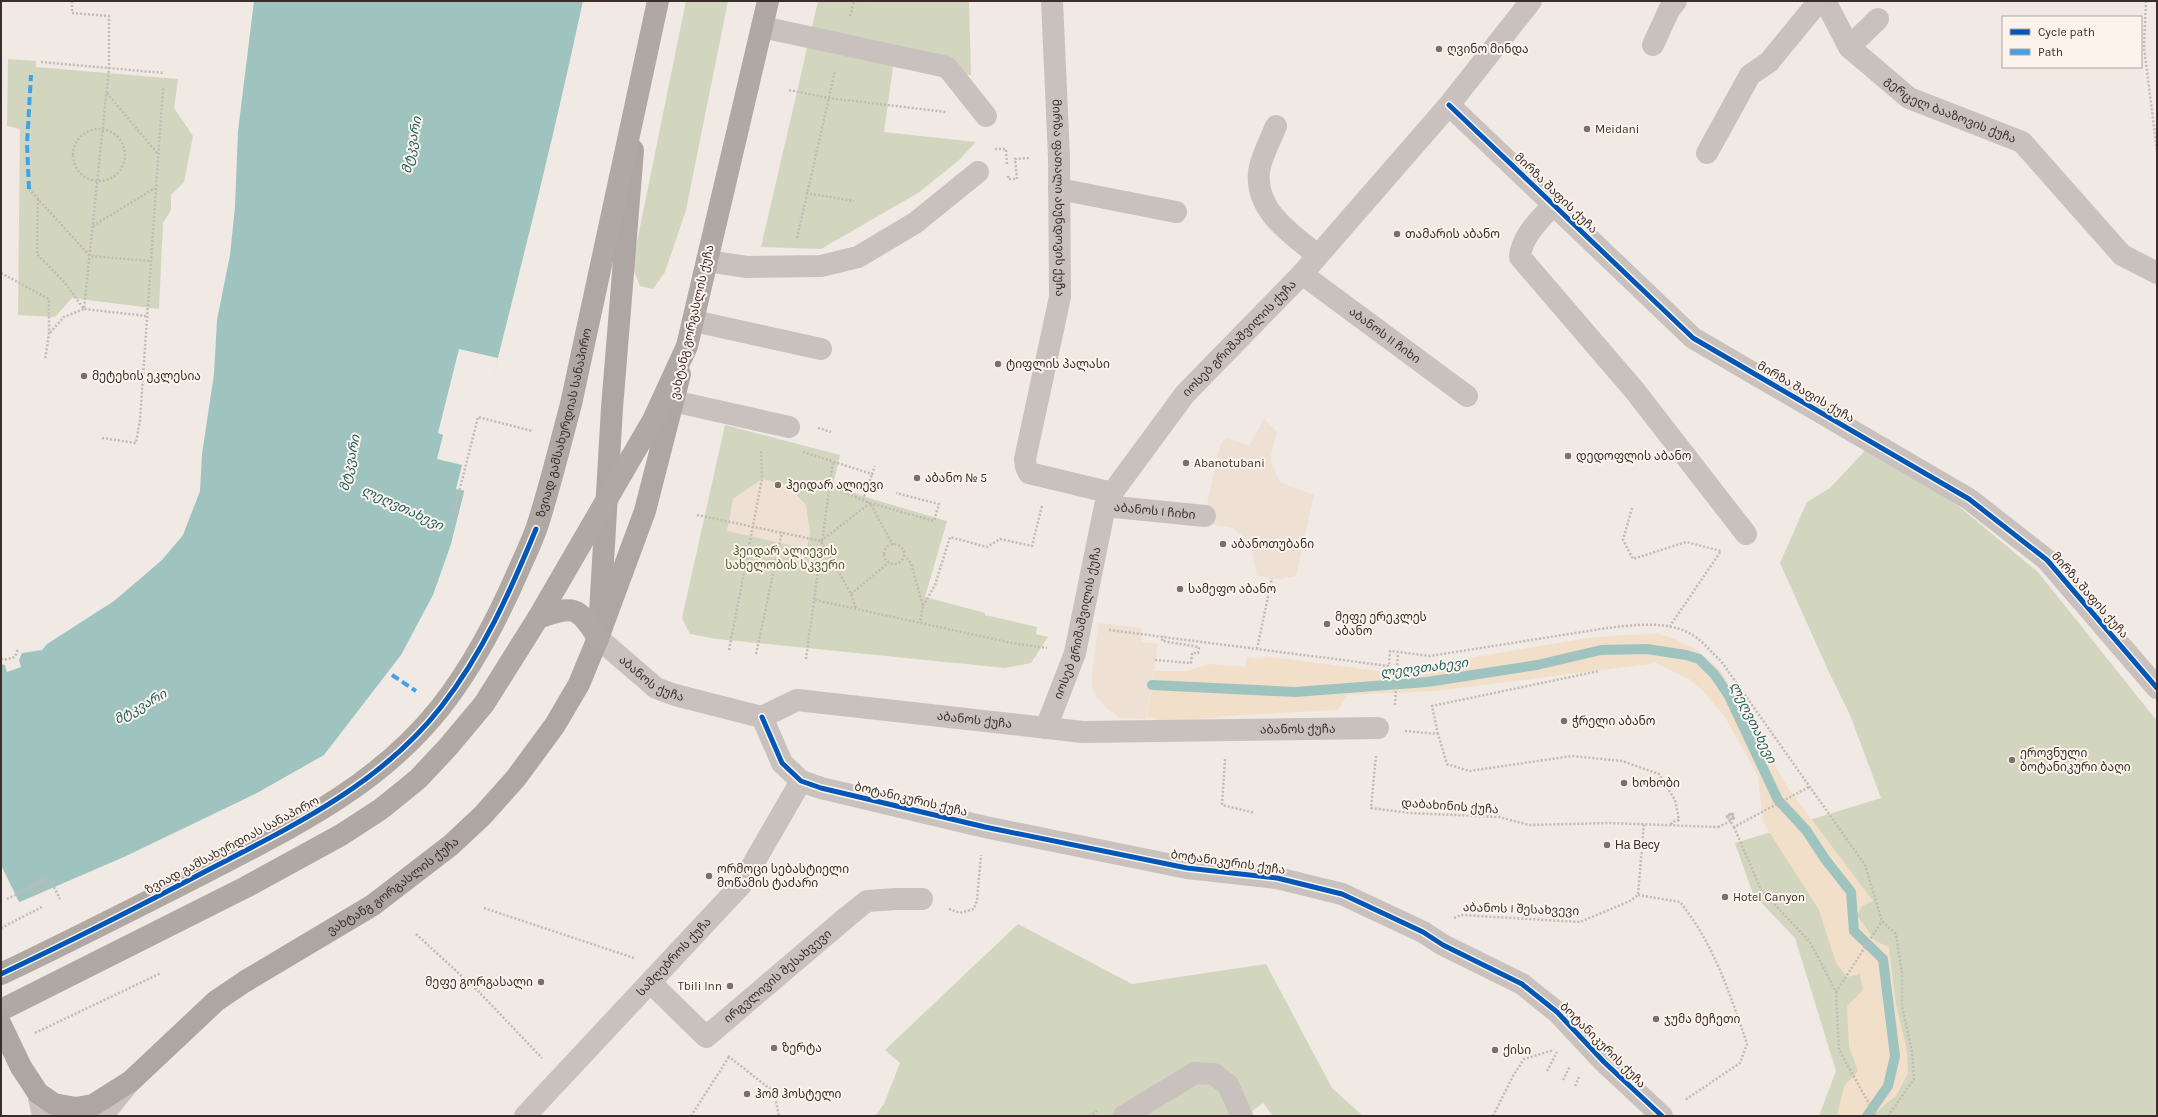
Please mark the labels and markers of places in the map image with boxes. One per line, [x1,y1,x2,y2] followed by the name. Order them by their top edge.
[1447,42,1529,57] place label: ღვინო მინდა
[1434,44,1444,54] marker: ღვინო მინდა
[1595,122,1639,136] place label: Meidani
[1582,124,1592,134] marker: Meidani
[1405,227,1500,241] place label: თამარის აბანო
[1392,229,1402,239] marker: თამარის აბანო
[1006,357,1110,372] place label: ტიფლის პალასი
[993,359,1003,369] marker: ტიფლის პალასი
[92,369,201,384] place label: მეტეხის ეკლესია
[79,371,89,381] marker: მეტეხის ეკლესია
[1576,449,1691,464] place label: დედოფლის აბანო
[1563,451,1573,461] marker: დედოფლის აბანო
[1194,456,1265,470] place label: Abanotubani
[1181,458,1191,468] marker: Abanotubani
[925,471,987,485] place label: აბანო № 5
[912,473,922,483] marker: აბანო № 5
[786,478,883,493] place label: ჰეიდარ ალიევი
[773,480,783,490] marker: ჰეიდარ ალიევი
[1231,537,1314,551] place label: აბანოთუბანი
[1218,539,1228,549] marker: აბანოთუბანი
[1188,582,1276,596] place label: სამეფო აბანო
[1175,584,1185,594] marker: სამეფო აბანო
[1335,610,1427,638] place label: მეფე ერეკლეს აბანო
[1322,619,1332,629] marker: მეფე ერეკლეს აბანო
[1572,714,1656,729] place label: ჭრელი აბანო
[1559,716,1569,726] marker: ჭრელი აბანო
[2020,746,2131,775] place label: ეროვნული ბოტანიკური ბაღი
[2007,755,2017,765] marker: ეროვნული ბოტანიკური ბაღი
[1632,776,1680,790] place label: ხოხობი
[1619,778,1629,788] marker: ხოხობი
[1615,838,1660,852] place label: На Весу
[1602,840,1612,850] marker: На Весу
[717,862,849,890] place label: ორმოცი სებასტიელი მოწამის ტაძარი
[704,871,714,881] marker: ორმოცი სებასტიელი მოწამის ტაძარი
[1733,890,1805,904] place label: Hotel Canyon
[1720,892,1730,902] marker: Hotel Canyon
[425,975,533,990] place label: მეფე გორგასალი
[536,977,546,987] marker: მეფე გორგასალი
[678,979,722,993] place label: Tbili Inn
[725,981,735,991] marker: Tbili Inn
[1664,1012,1741,1026] place label: ჯუმა მეჩეთი
[1651,1014,1661,1024] marker: ჯუმა მეჩეთი
[782,1041,822,1055] place label: ზერტა
[769,1043,779,1053] marker: ზერტა
[1503,1043,1531,1057] place label: ქისი
[1490,1045,1500,1055] marker: ქისი
[755,1087,842,1102] place label: ჰომ ჰოსტელი
[742,1089,752,1099] marker: ჰომ ჰოსტელი

